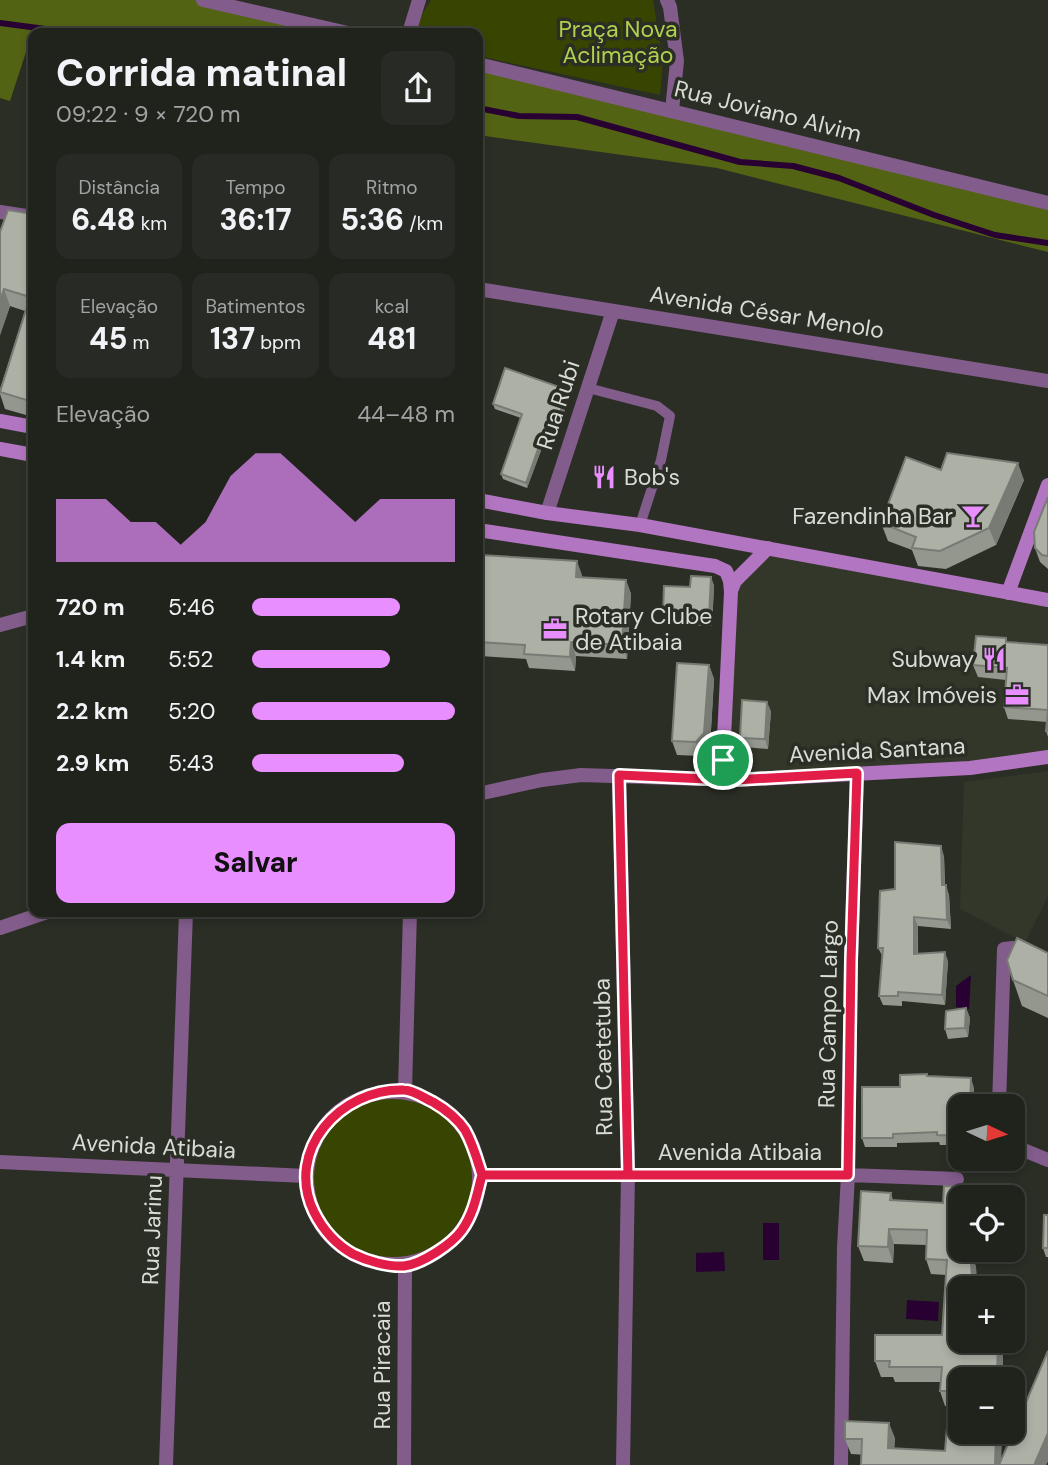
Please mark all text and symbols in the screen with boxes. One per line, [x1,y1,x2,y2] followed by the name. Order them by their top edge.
[558,14,678,70] park label: Praça Nova Aclimação
[56,48,347,98] text: Corrida matinal
[381,51,455,125] button: share
[671,73,865,149] street label: Rua Joviano Alvim
[56,99,240,129] text: 09:22 · 9 × 720 m
[79,175,160,200] text: Distância
[226,175,285,200] text: Tempo
[366,175,418,200] text: Ritmo
[71,200,136,239] text: 6.48
[219,200,292,239] text: 36:17
[340,200,404,239] text: 5:36
[136,211,167,236] text: km
[404,211,443,236] text: /km
[648,279,886,345] street label: Avenida César Menolo
[80,294,158,319] text: Elevação
[205,294,306,319] text: Batimentos
[375,294,409,319] text: kcal
[89,319,127,358] text: 45
[210,319,255,358] text: 137
[367,319,416,358] text: 481
[127,330,149,355] text: m
[255,330,301,355] text: bpm
[529,357,587,453] street label: Rua Rubi
[56,399,150,429] text: Elevação
[357,399,455,429] text: 44–48 m
[624,462,680,492] place label: Bob's
[590,463,618,491] restaurant icon: Bob's
[792,501,953,531] place label: Fazendinha Bar
[959,502,987,530] bar icon: Fazendinha Bar
[56,592,125,622] text: 720 m
[168,592,215,622] text: 5:46
[575,601,712,657] place label: Rotary Clube de Atibaia
[541,615,569,643] office icon: Rotary Clube de Atibaia
[56,644,125,674] text: 1.4 km
[168,644,214,674] text: 5:52
[891,644,974,674] place label: Subway
[980,645,1008,673] restaurant icon: Subway
[867,680,997,710] place label: Max Imóveis
[1003,681,1031,709] office icon: Max Imóveis
[56,696,129,726] text: 2.2 km
[168,696,215,726] text: 5:20
[693,730,753,790] pin
[788,730,966,770] street label: Avenida Santana
[704,741,742,779] icon: arrive
[56,748,129,778] text: 2.9 km
[168,748,214,778] text: 5:43
[56,823,455,903] button: Salvar
[811,920,845,1108] street label: Rua Campo Largo
[587,978,619,1136] street label: Rua Caetetuba
[948,1094,1026,1171] north arrow
[948,1094,1025,1444] map controls
[71,1127,237,1165] street label: Avenida Atibaia
[658,1137,822,1167] street label: Avenida Atibaia
[135,1175,169,1285] street label: Rua Jarinu
[948,1185,1025,1262] button: locate
[948,1276,1025,1353] button: +
[367,1300,397,1430] street label: Rua Piracaia
[948,1367,1025,1444] button: −

